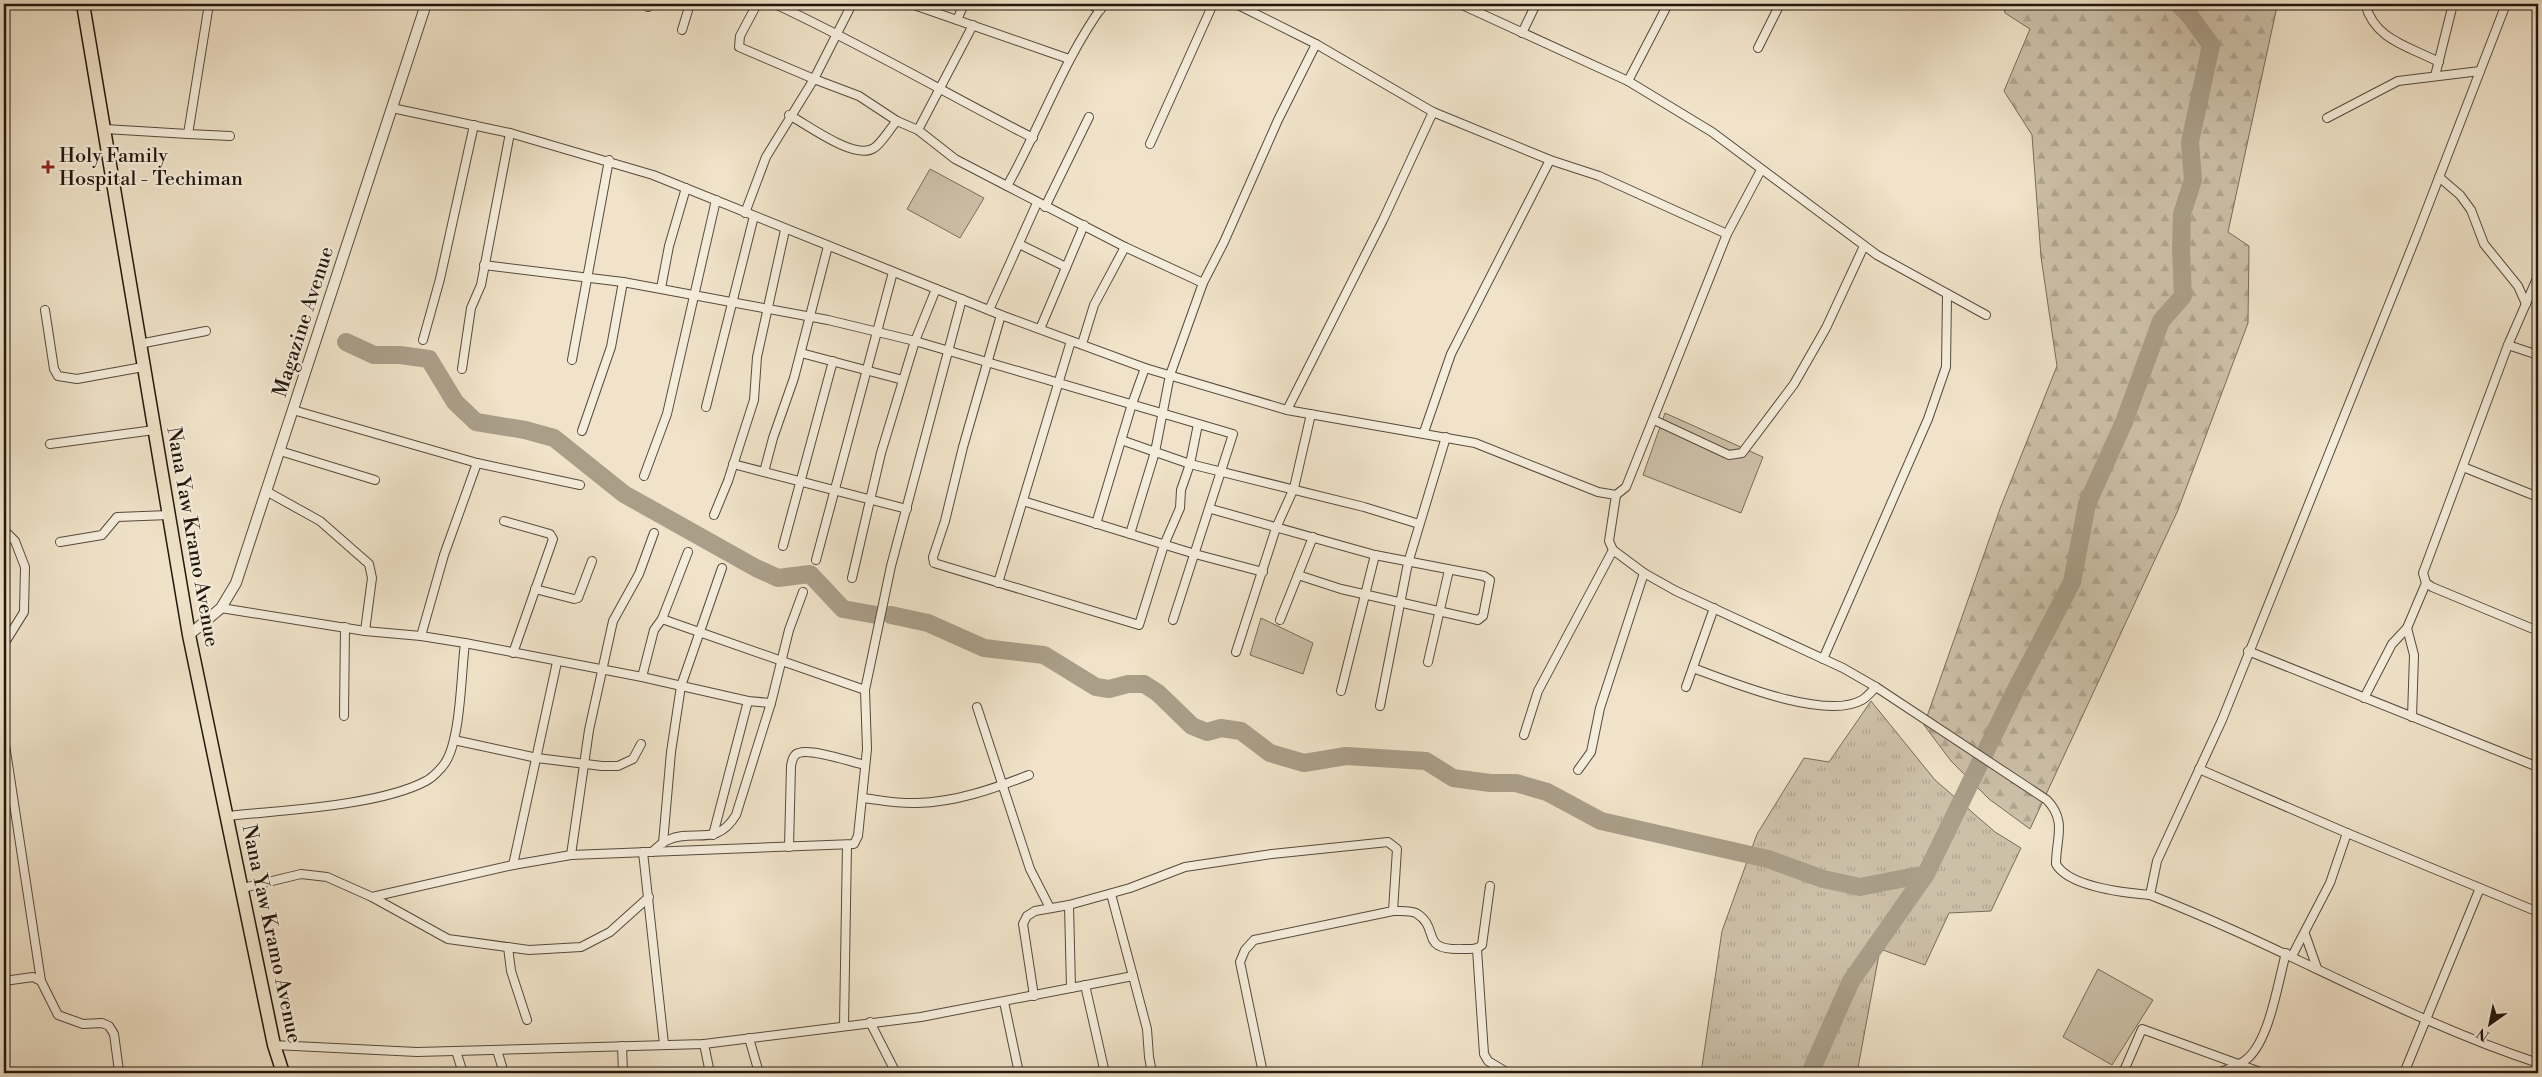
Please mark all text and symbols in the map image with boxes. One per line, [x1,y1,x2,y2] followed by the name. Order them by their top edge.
[59,144,243,192] place label: Holy Family Hospital - Techiman
[41,160,55,174] marker: Holy Family Hospital - Techiman
[268,244,340,400] street label: Magazine Avenue
[160,425,224,649] street label: Nana Yaw Kramo Avenue
[236,822,306,1046] street label: Nana Yaw Kramo Avenue
[2464,1000,2514,1050] north arrow
[2474,1023,2493,1045] text: N

